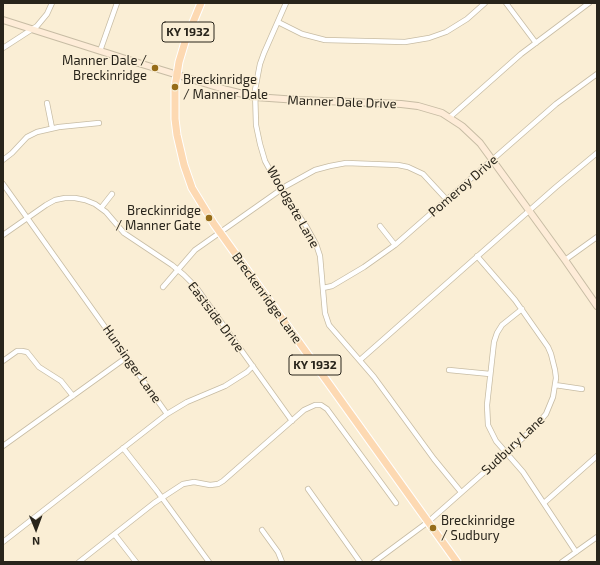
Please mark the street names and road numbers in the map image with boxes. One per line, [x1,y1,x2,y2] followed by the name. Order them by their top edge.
[162,22,214,42] road number: KY 1932
[287,92,397,112] street label: Manner Dale Drive
[425,152,501,220] street label: Pomeroy Drive
[263,163,323,251] street label: Woodgate Lane
[229,249,305,347] street label: Breckenridge Lane
[184,279,248,355] street label: Eastside Drive
[99,322,165,406] street label: Hunsinger Lane
[289,355,341,375] road number: KY 1932
[478,412,548,478] street label: Sudbury Lane

